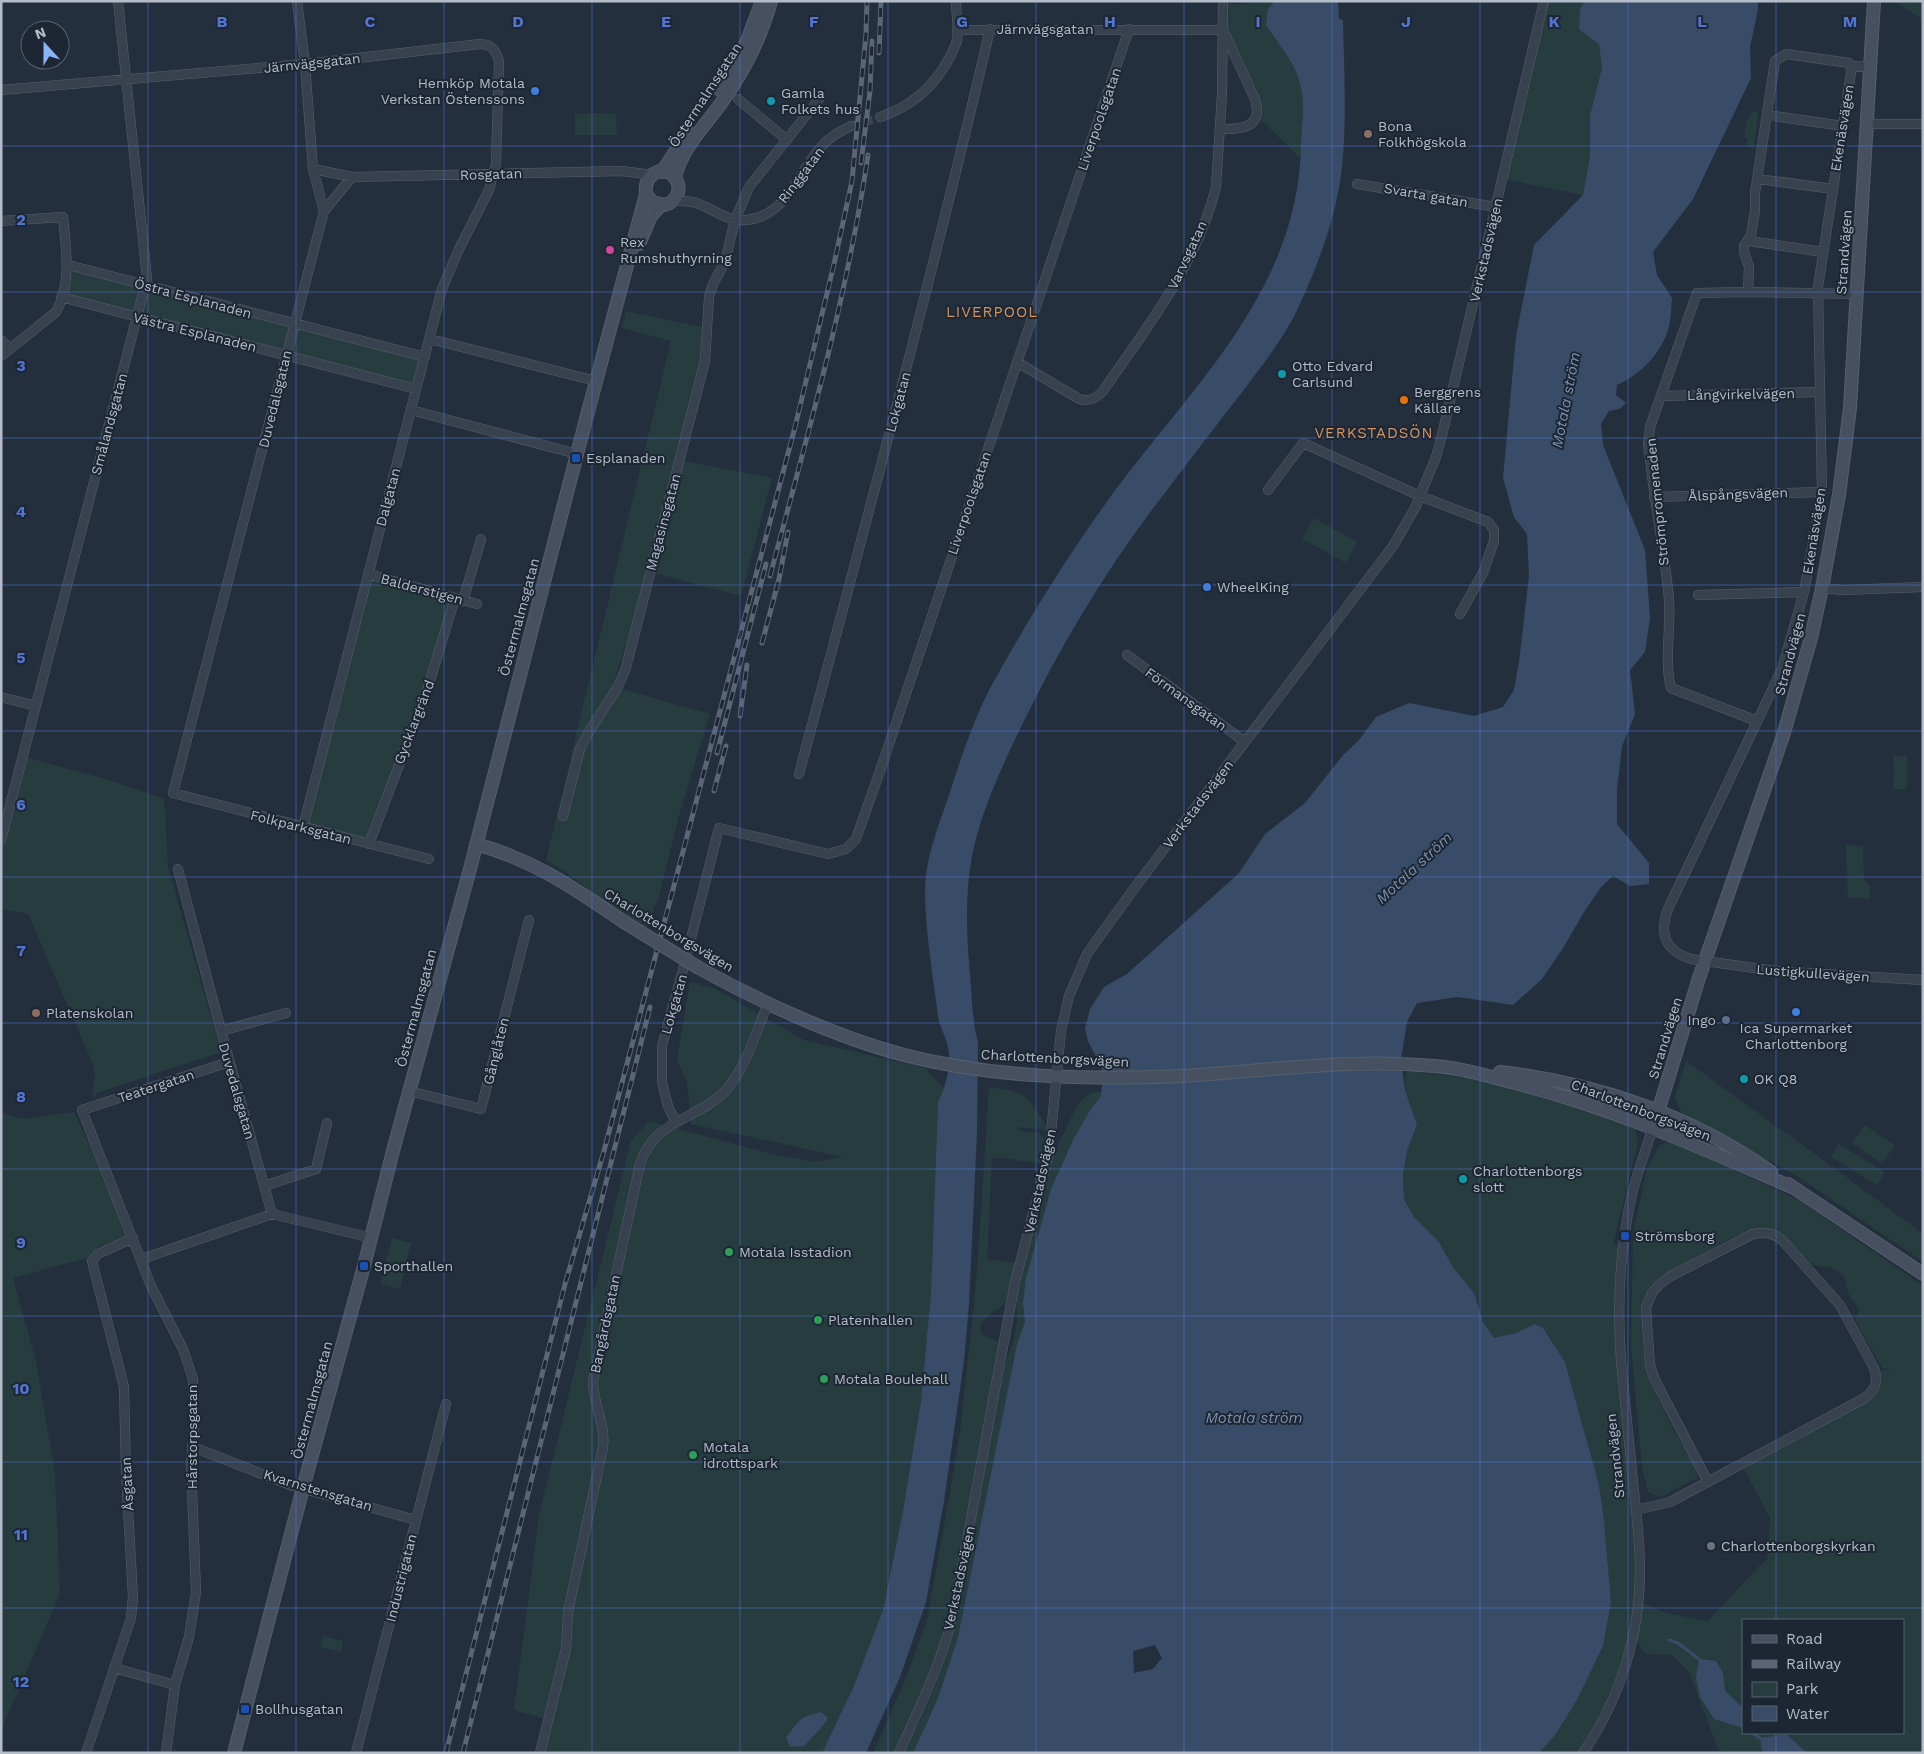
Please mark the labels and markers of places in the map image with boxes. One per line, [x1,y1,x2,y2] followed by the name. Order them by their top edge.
[381,75,525,107] place label: Hemköp Motala Verkstan Östenssons
[529,85,541,97] marker: Hemköp Motala Verkstan Östenssons
[781,85,860,117] place label: Gamla Folkets hus
[765,95,777,107] marker: Gamla Folkets hus
[1378,118,1467,150] place label: Bona Folkhögskola
[1362,128,1374,140] marker: Bona Folkhögskola
[620,234,732,266] place label: Rex Rumshuthyrning
[604,244,616,256] marker: Rex Rumshuthyrning
[1292,358,1373,390] place label: Otto Edvard Carlsund
[1276,368,1288,380] marker: Otto Edvard Carlsund
[1414,384,1481,416] place label: Berggrens Källare
[1398,394,1410,406] marker: Berggrens Källare
[586,450,665,466] place label: Esplanaden
[570,452,582,464] marker: Esplanaden
[1217,579,1289,595] place label: WheelKing
[1201,581,1213,593] marker: WheelKing
[46,1005,133,1021] place label: Platenskolan
[1790,1006,1802,1018] marker: Ica Supermarket Charlottenborg
[30,1007,42,1019] marker: Platenskolan
[1687,1012,1716,1028] place label: Ingo
[1720,1014,1732,1026] marker: Ingo
[1740,1020,1853,1052] place label: Ica Supermarket Charlottenborg
[1754,1071,1797,1087] place label: OK Q8
[1738,1073,1750,1085] marker: OK Q8
[1473,1163,1582,1195] place label: Charlottenborgs slott
[1457,1173,1469,1185] marker: Charlottenborgs slott
[1635,1228,1715,1244] place label: Strömsborg
[1619,1230,1631,1242] marker: Strömsborg
[739,1244,852,1260] place label: Motala Isstadion
[723,1246,735,1258] marker: Motala Isstadion
[374,1258,453,1274] place label: Sporthallen
[358,1260,370,1272] marker: Sporthallen
[828,1312,913,1328] place label: Platenhallen
[812,1314,824,1326] marker: Platenhallen
[834,1371,949,1387] place label: Motala Boulehall
[818,1373,830,1385] marker: Motala Boulehall
[703,1439,778,1471] place label: Motala idrottspark
[687,1449,699,1461] marker: Motala idrottspark
[1721,1538,1876,1554] place label: Charlottenborgskyrkan
[1705,1540,1717,1552] marker: Charlottenborgskyrkan
[255,1701,343,1717] place label: Bollhusgatan
[239,1703,251,1715] marker: Bollhusgatan

